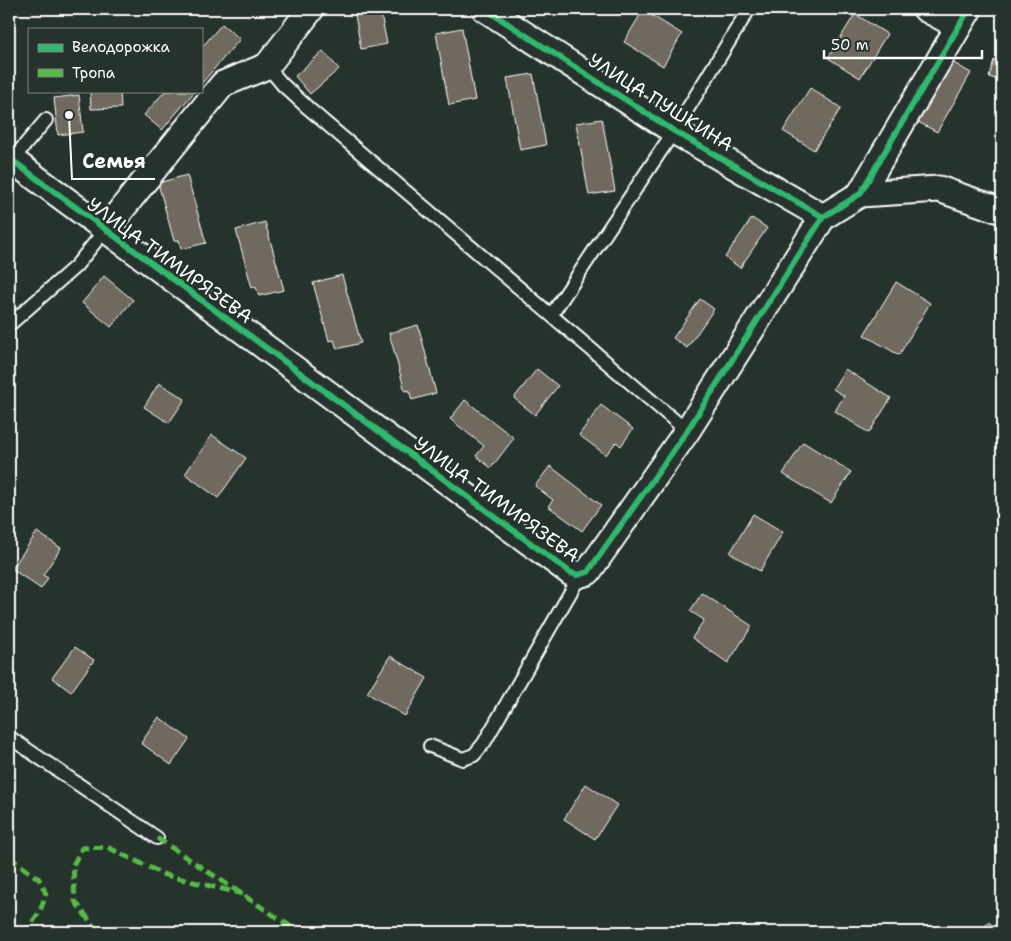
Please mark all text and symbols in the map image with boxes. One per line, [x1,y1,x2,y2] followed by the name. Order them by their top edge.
[28,28,202,92] legend
[824,28,981,60] scale bar
[831,35,869,55] text: 50 m
[72,37,171,57] text: Велодорожка
[584,48,738,157] street label: УЛИЦА ПУШКИНА
[72,63,116,83] text: Тропа
[72,144,155,179] callout: Семья
[82,148,146,174] text: Семья
[82,192,258,329] street label: УЛИЦА ТИМИРЯЗЕВА
[409,431,585,568] street label: УЛИЦА ТИМИРЯЗЕВА

